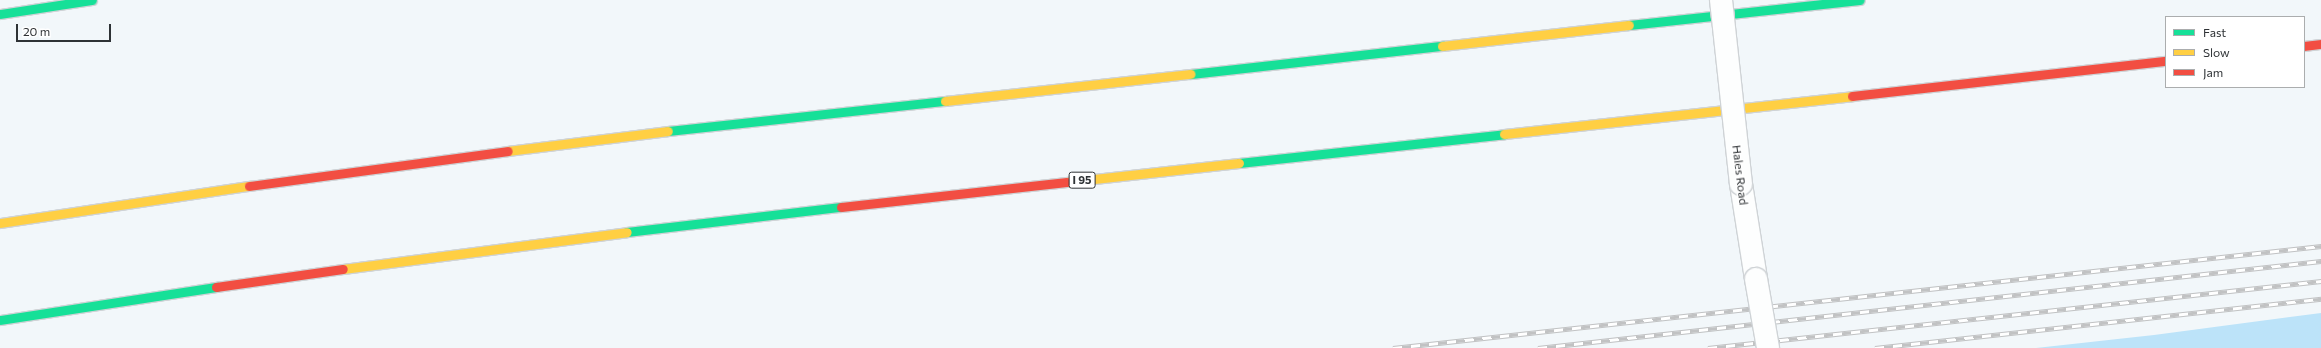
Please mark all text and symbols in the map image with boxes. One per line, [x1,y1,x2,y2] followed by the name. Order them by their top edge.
[18,16,113,42] scale bar
[2165,16,2305,88] legend
[23,24,50,38] text: 20 m
[2203,25,2226,39] text: Fast
[2203,45,2230,59] text: Slow
[2203,65,2223,79] text: Jam
[1729,144,1751,206] street label: Hales Road
[1068,171,1096,189] road number: I 95

